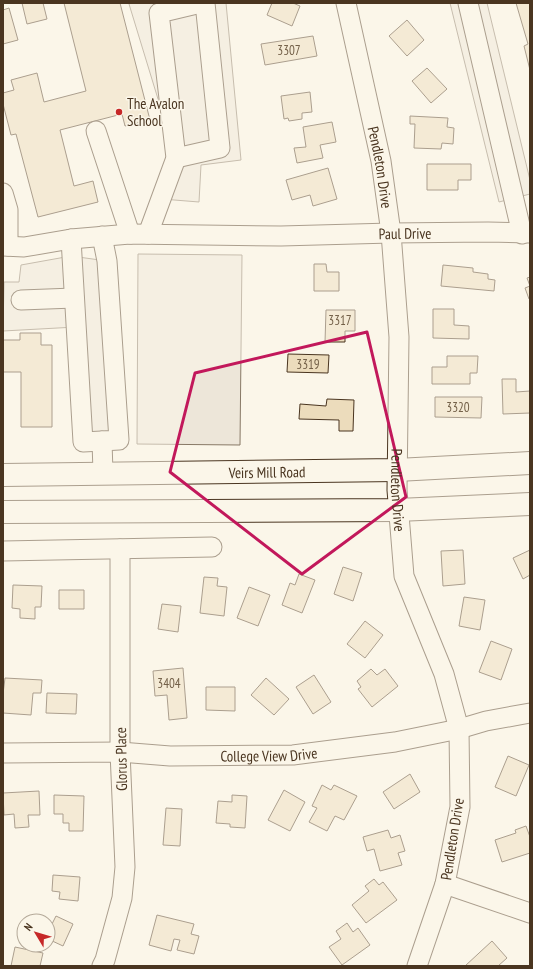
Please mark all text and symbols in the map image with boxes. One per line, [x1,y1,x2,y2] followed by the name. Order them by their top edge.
[277,42,301,59] house number: 3307
[127,94,184,130] place label: The Avalon School
[114,107,124,117] marker: The Avalon School
[364,124,397,209] street label: Pendleton Drive
[378,223,432,243] street label: Paul Drive
[328,312,352,329] house number: 3317
[296,356,320,373] house number: 3319
[446,399,470,416] house number: 3320
[387,449,410,532] street label: Pendleton Drive
[228,462,305,482] street label: Veirs Mill Road
[157,675,181,692] house number: 3404
[111,727,131,791] street label: Glorus Place
[220,743,318,765] street label: College View Drive
[436,797,468,881] street label: Pendleton Drive
[16,913,56,953] north arrow
[21,920,35,933] text: N

